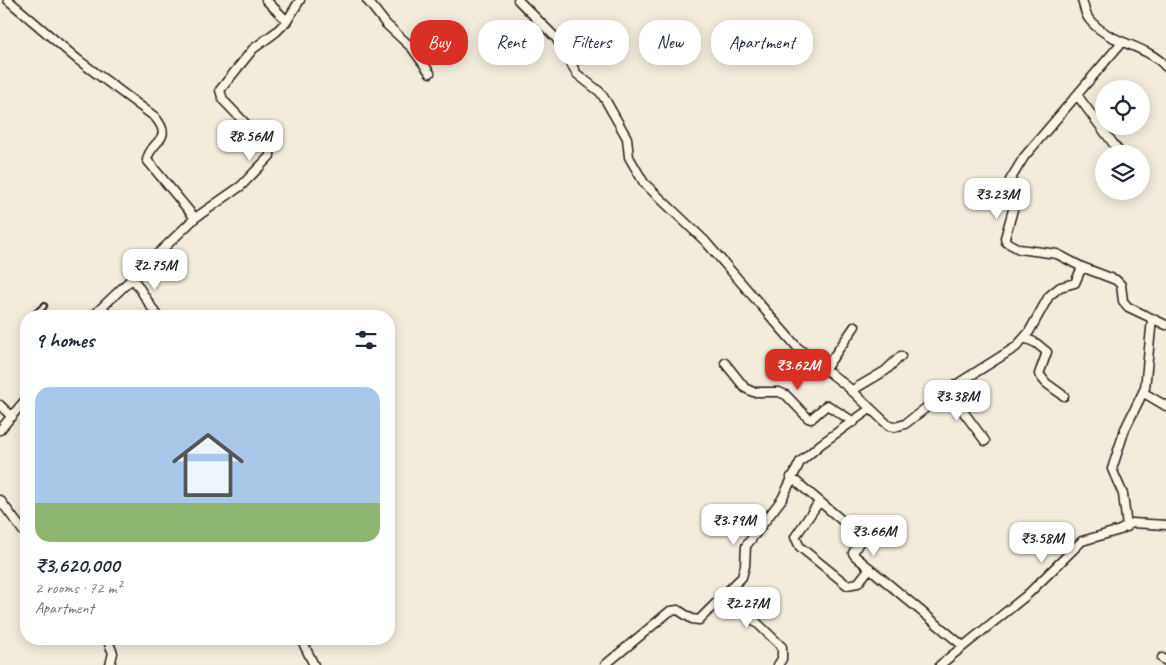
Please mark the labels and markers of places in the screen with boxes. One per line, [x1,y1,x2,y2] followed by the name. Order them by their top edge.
[209,120,291,162] pin: ₹8.56M
[956,178,1038,220] pin: ₹3.23M
[114,248,196,291] pin: ₹2.75M
[757,348,839,391] pin: ₹3.62M
[916,380,998,422] pin: ₹3.38M
[693,504,775,546] pin: ₹3.79M
[833,514,915,557] pin: ₹3.66M
[1001,522,1083,564] pin: ₹3.58M
[706,586,788,629] pin: ₹2.27M

